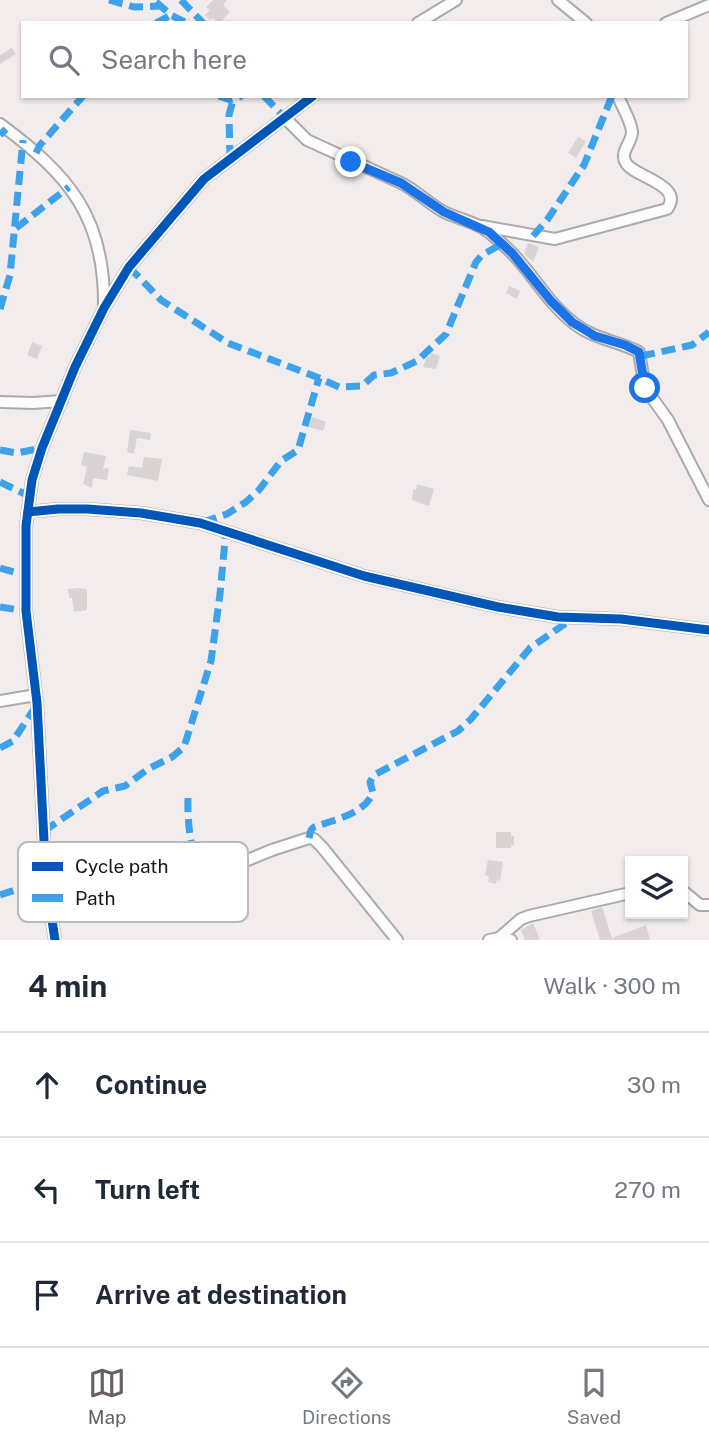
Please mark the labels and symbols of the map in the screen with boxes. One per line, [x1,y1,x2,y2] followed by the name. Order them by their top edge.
[335,146,366,177] route end
[629,372,660,403] route start
[18,842,248,922] legend
[75,855,168,877] text: Cycle path
[75,887,115,909] text: Path

